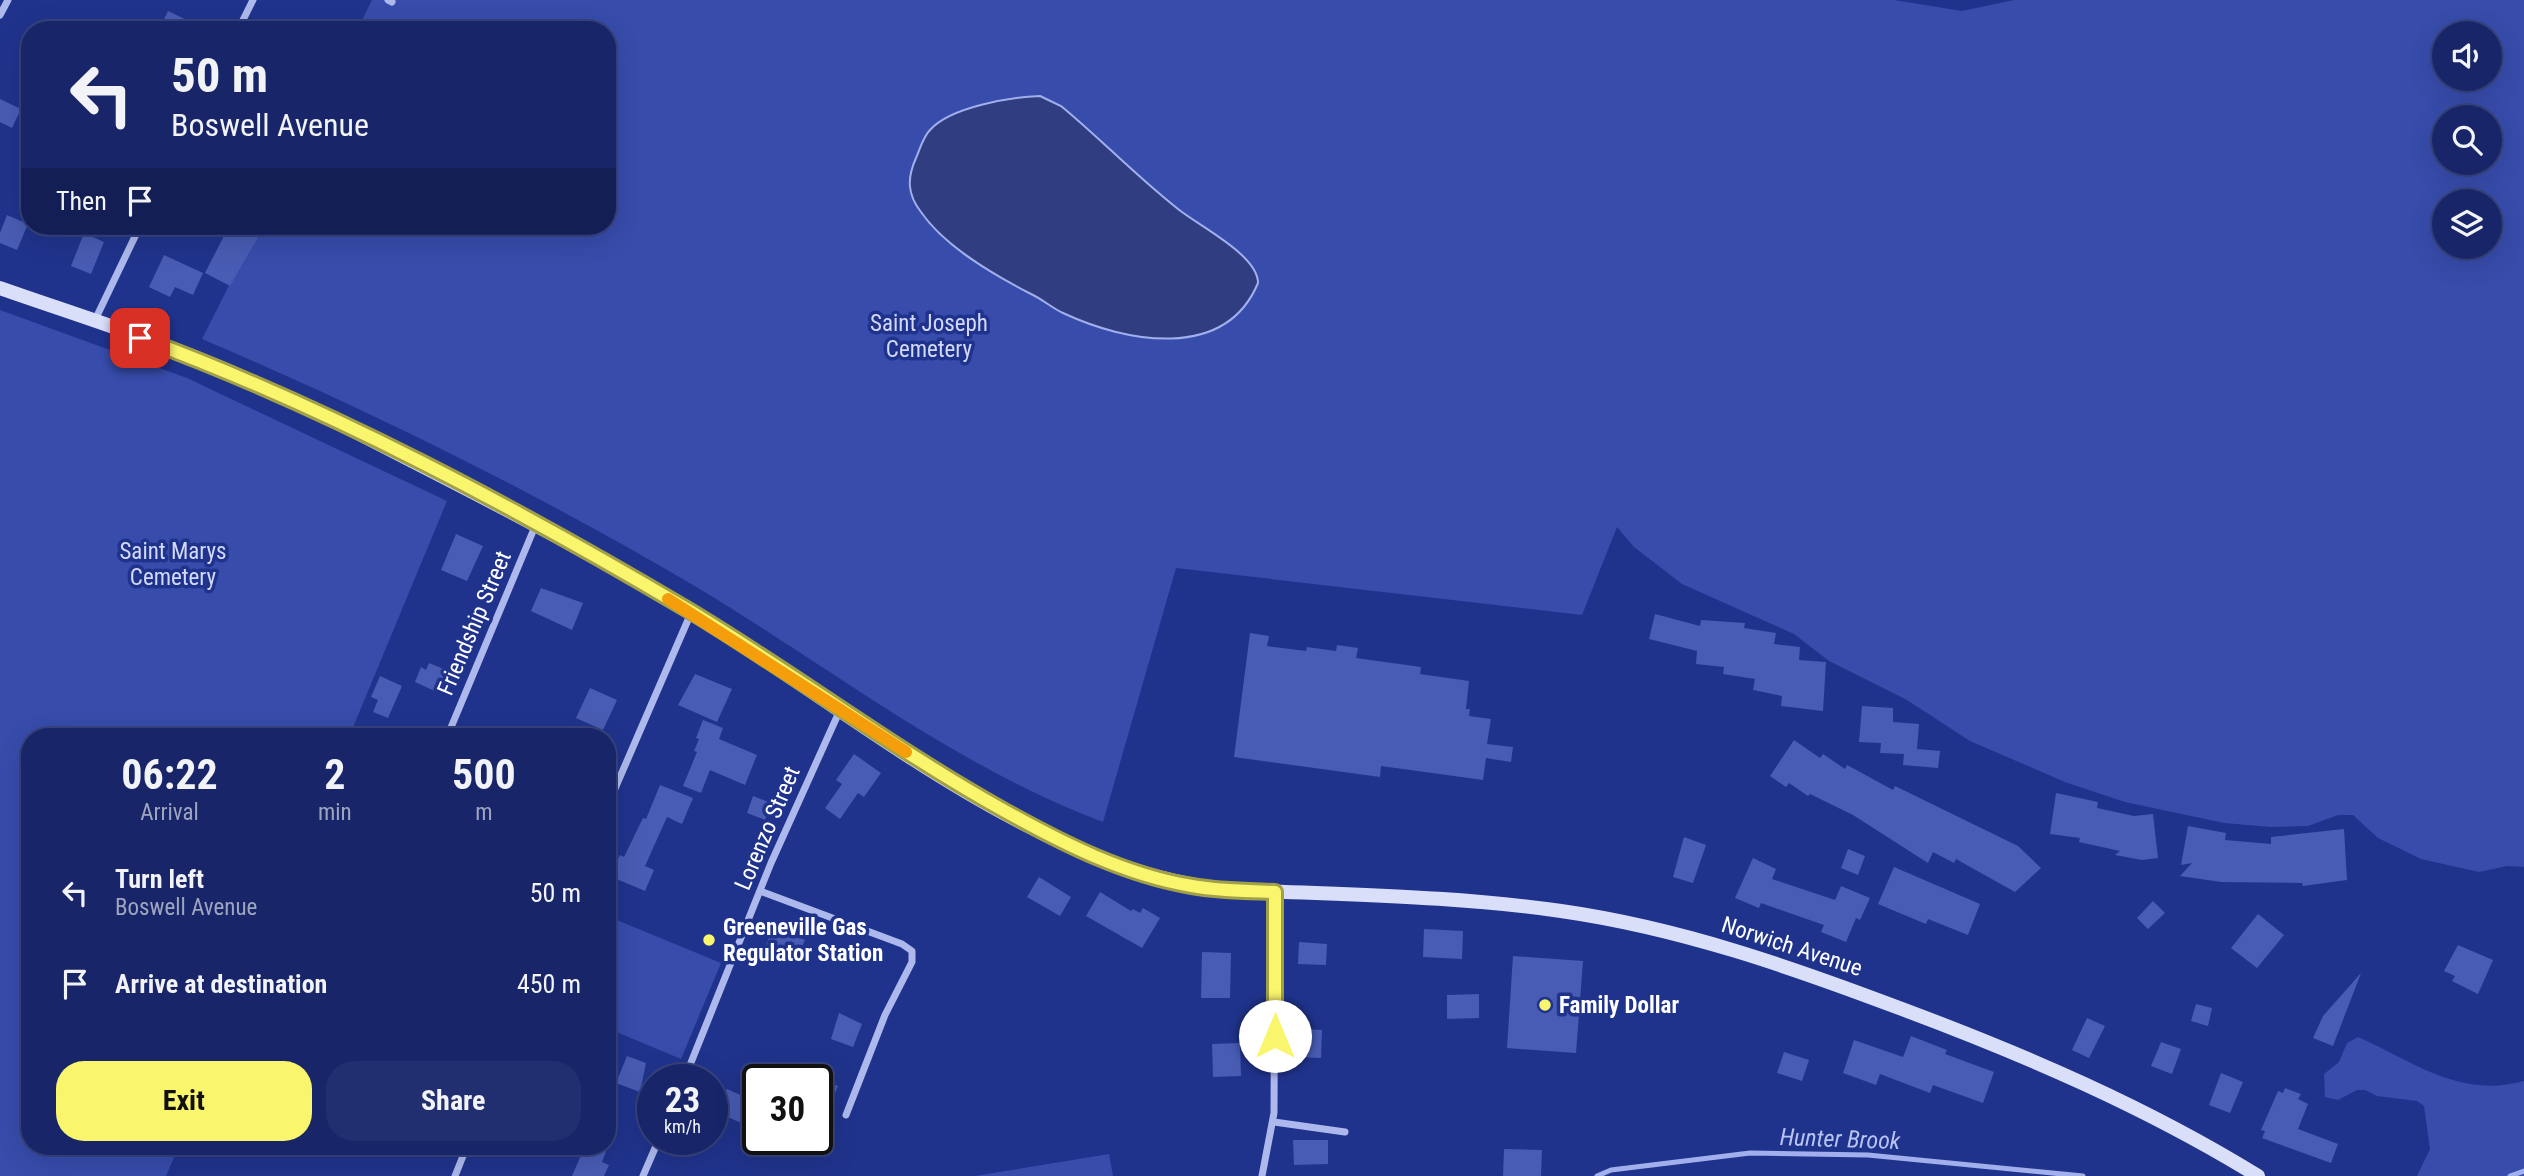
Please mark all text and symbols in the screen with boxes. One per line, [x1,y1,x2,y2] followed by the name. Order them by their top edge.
[2432,21,2502,259] map controls
[2432,21,2502,91] button: sound
[171,47,268,104] text: 50 m
[56,49,147,140] icon: left
[2432,105,2502,175] button: search
[171,106,369,144] text: Boswell Avenue
[121,182,159,220] icon: arrive
[56,186,107,216] text: Then
[2432,189,2502,259] button: layers
[110,308,170,368] pin
[870,310,988,363] park label: Saint Joseph Cemetery
[121,319,159,357] icon: arrive
[119,538,227,591] park label: Saint Marys Cemetery
[432,547,517,699] street label: Friendship Street
[121,750,218,799] text: 06:22
[324,750,345,799] text: 2
[452,750,516,799] text: 500
[729,762,806,894] street label: Lorenzo Street
[140,799,199,826] text: Arrival
[318,799,352,826] text: min
[475,799,492,826] text: m
[115,864,204,894] text: Turn left
[56,874,94,912] icon: left
[530,878,581,908] text: 50 m
[115,894,257,921] text: Boswell Avenue
[1718,911,1866,982] street label: Norwich Avenue
[723,914,883,967] place label: Greeneville Gas Regulator Station
[701,932,717,948] marker: Greeneville Gas Regulator Station
[56,965,94,1003] icon: arrive
[115,969,327,999] text: Arrive at destination
[517,969,581,999] text: 450 m
[1559,992,1679,1019] place label: Family Dollar
[1537,997,1553,1013] marker: Family Dollar
[1238,999,1312,1073] position arrow
[56,1061,312,1141] button: Exit
[326,1061,581,1141] button: Share
[742,1064,833,1155] speed limit sign: 30
[665,1080,700,1121] text: 23
[664,1116,701,1137] text: km/h
[1779,1123,1901,1155] water label: Hunter Brook

